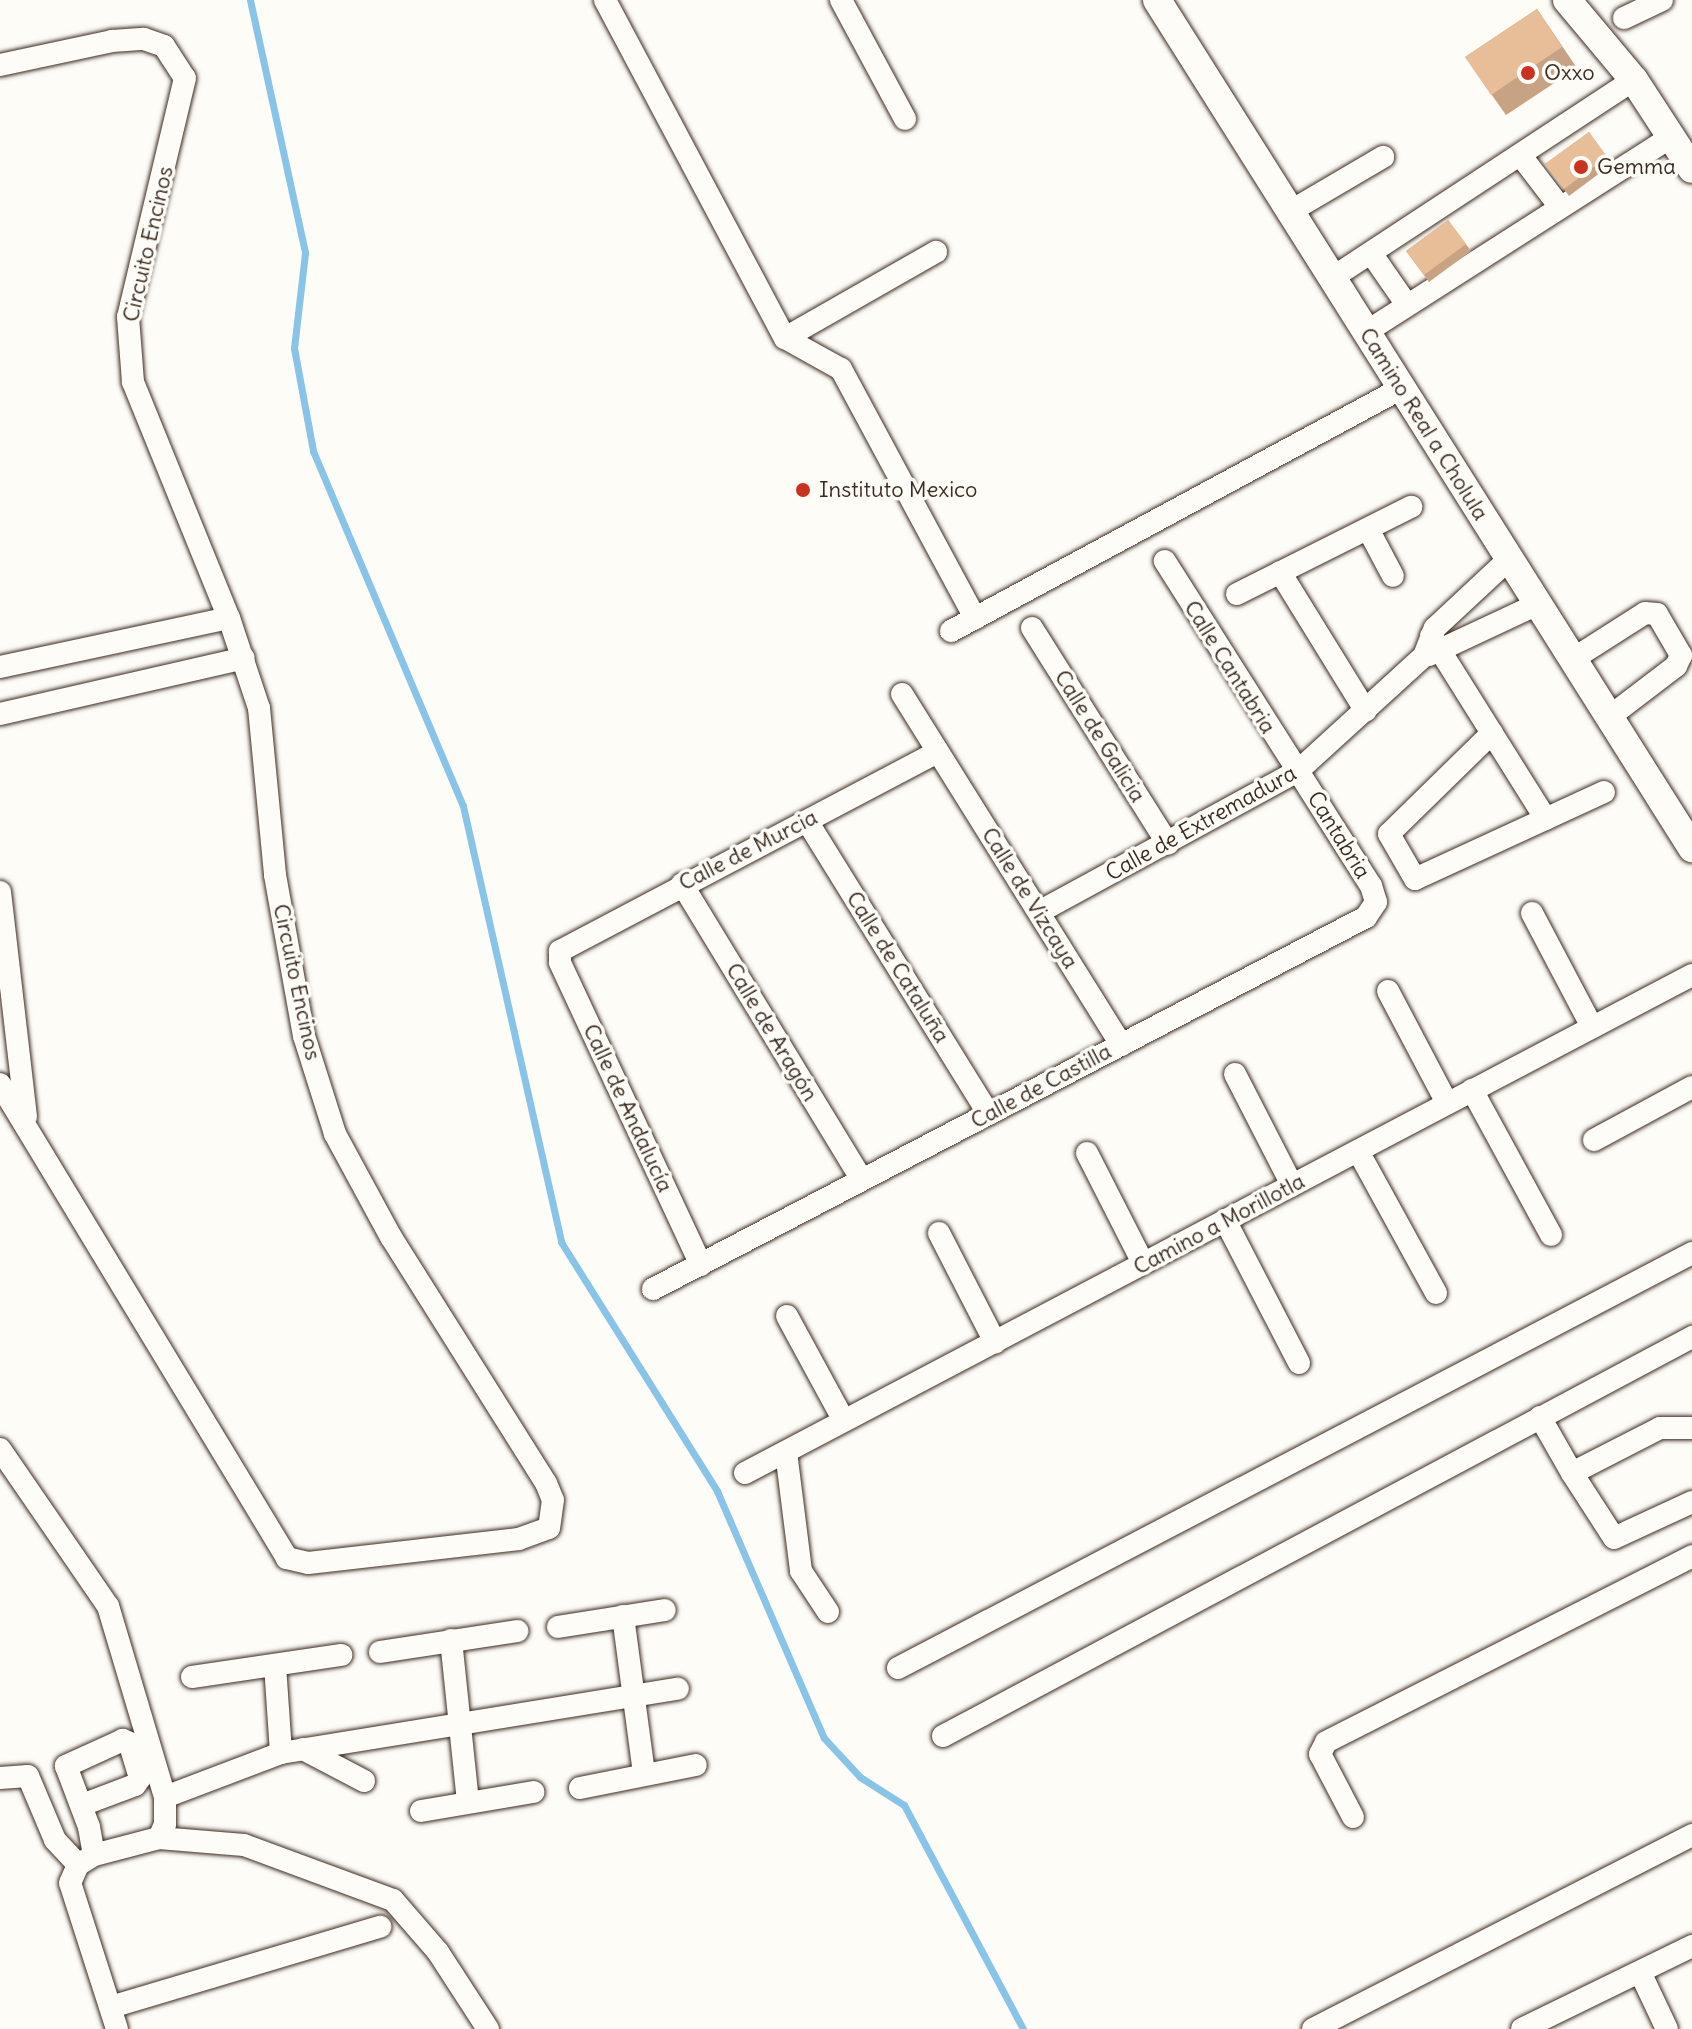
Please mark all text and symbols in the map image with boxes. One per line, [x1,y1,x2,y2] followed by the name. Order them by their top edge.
[1544,60,1595,86] place label: Oxxo
[1519,64,1537,82] marker: Oxxo
[1597,154,1676,180] place label: Gemma
[1572,158,1590,176] marker: Gemma
[117,164,179,324] street label: Circuito Encinos
[1354,323,1494,525] street label: Camino Real a Cholula
[819,477,977,503] place label: Instituto Mexico
[794,481,812,499] marker: Instituto Mexico
[1179,596,1281,738] street label: Calle Cantabria
[1049,665,1151,807] street label: Calle de Galicia
[1101,760,1301,886] street label: Calle de Extremadura
[1302,786,1376,884] street label: Cantabria
[674,804,822,896] street label: Calle de Murcia
[976,823,1084,973] street label: Calle de Vizcaya
[841,886,955,1048] street label: Calle de Cataluña
[268,902,326,1062] street label: Circuito Encinos
[720,958,824,1106] street label: Calle de Aragón
[577,1020,679,1196] street label: Calle de Andalucía
[966,1038,1116,1134] street label: Calle de Castilla
[1129,1168,1309,1280] street label: Camino a Morillotla

